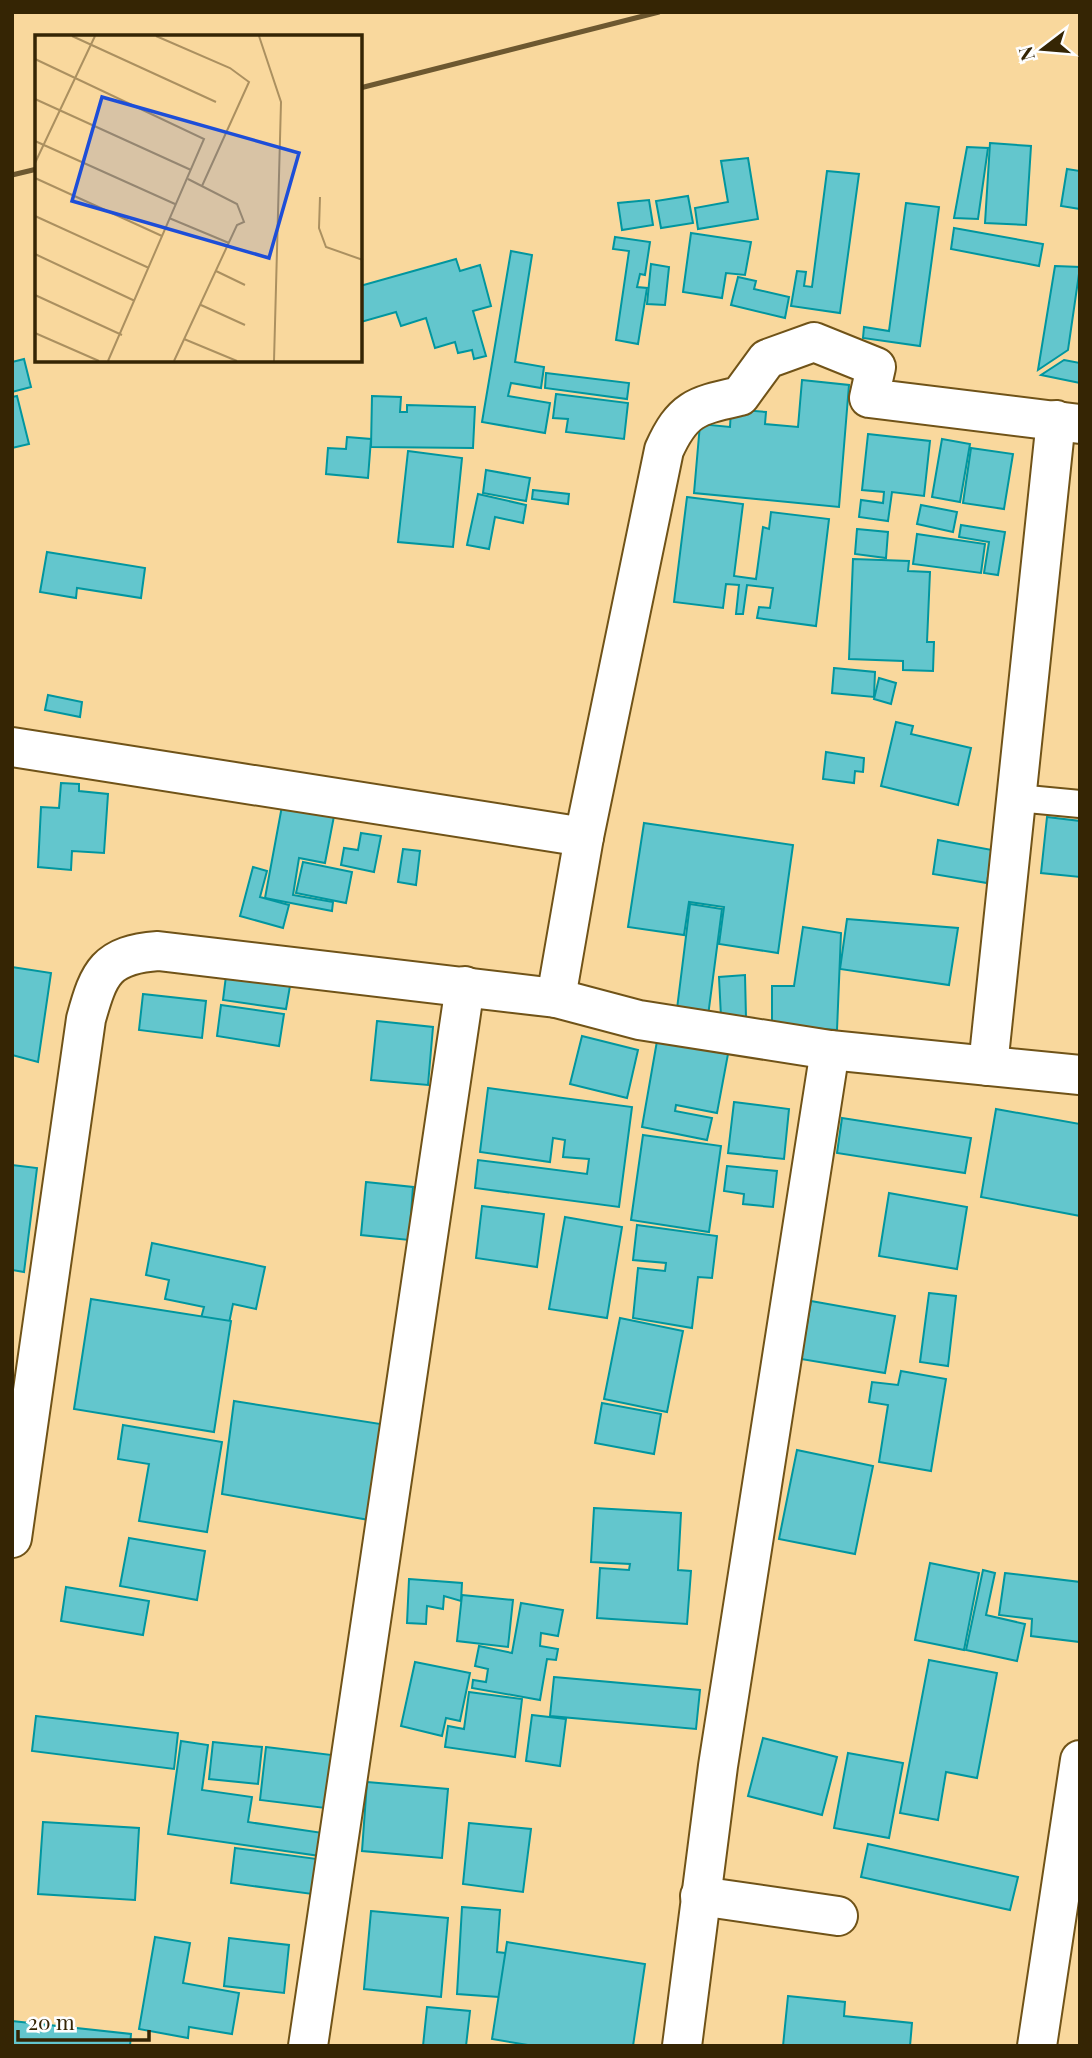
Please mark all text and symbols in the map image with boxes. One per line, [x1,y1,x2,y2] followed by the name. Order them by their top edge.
[1008,14,1078,84] north arrow
[35,35,362,362] inset map
[1011,44,1040,64] text: N
[18,1998,149,2042] scale bar
[28,2007,75,2035] text: 20 m

